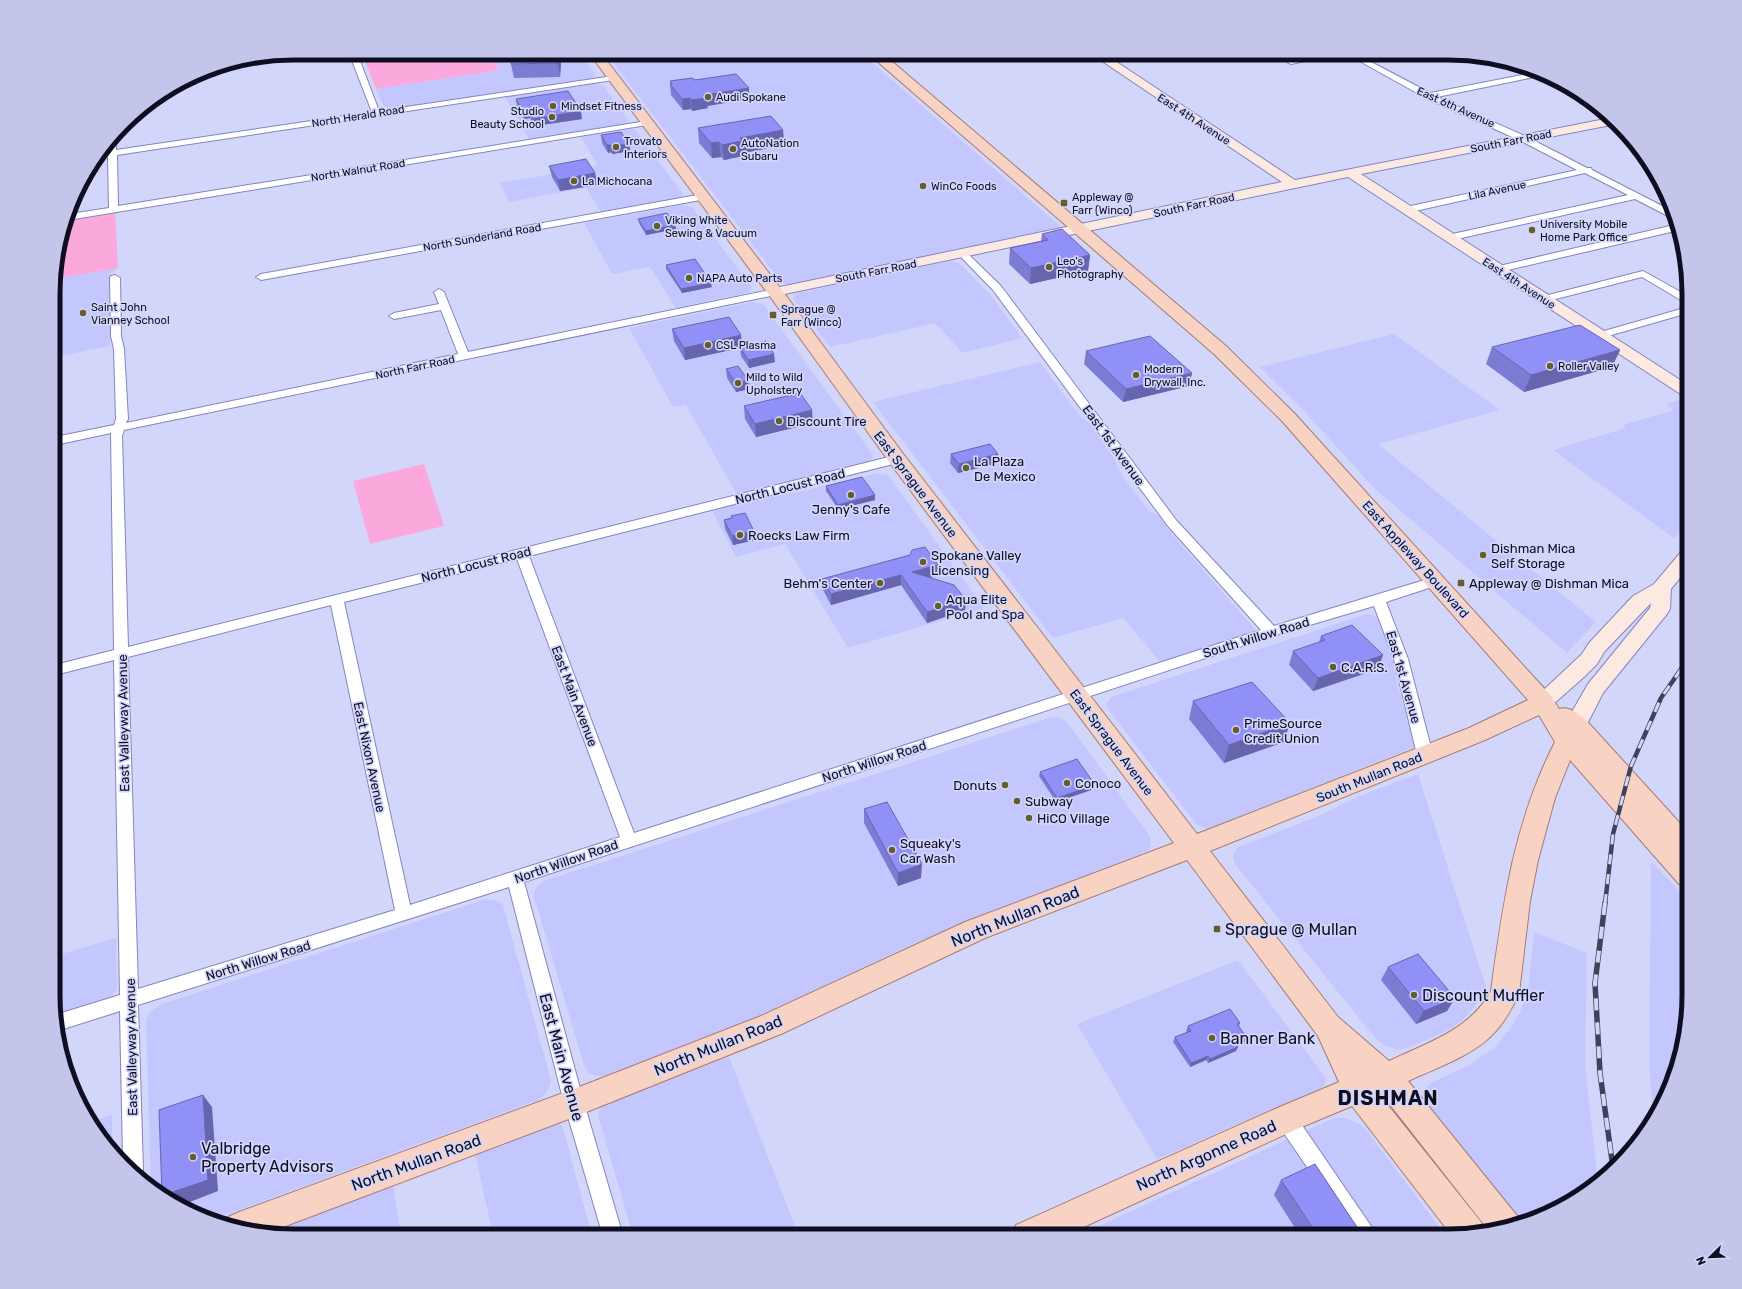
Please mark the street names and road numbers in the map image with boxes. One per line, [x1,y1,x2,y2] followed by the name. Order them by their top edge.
[1415,84,1497,130] street label: East 6th Avenue
[1155,91,1233,148] street label: East 4th Avenue
[311,103,406,130] street label: North Herald Road
[1469,127,1553,156] street label: South Farr Road
[310,157,406,184] street label: North Walnut Road
[1467,178,1527,203] street label: Lila Avenue
[1152,191,1236,220] street label: South Farr Road
[422,221,542,254] street label: North Sunderland Road
[1480,255,1558,312] street label: East 4th Avenue
[834,257,918,286] street label: South Farr Road
[374,353,456,382] street label: North Farr Road
[1079,402,1148,488] street label: East 1st Avenue
[870,428,960,541] street label: East Sprague Avenue
[733,466,847,507] street label: North Locust Road
[1359,498,1472,621] street label: East Appleway Boulevard
[419,544,533,585] street label: North Locust Road
[1201,614,1311,661] street label: South Willow Road
[1383,629,1424,725] street label: East 1st Avenue
[548,644,601,749] street label: East Main Avenue
[115,654,132,792] street label: East Valleyway Avenue
[1066,686,1156,799] street label: East Sprague Avenue
[350,700,389,814] street label: East Nixon Avenue
[820,738,928,785] street label: North Willow Road
[1314,749,1424,806] street label: South Mullan Road
[512,837,620,886] street label: North Willow Road
[948,882,1082,951] street label: North Mullan Road
[204,937,312,984] street label: North Willow Road
[123,978,140,1116] street label: East Valleyway Avenue
[535,991,588,1123] street label: East Main Avenue
[651,1011,785,1080] street label: North Mullan Road
[1133,1116,1279,1195] street label: North Argonne Road
[349,1130,484,1195] street label: North Mullan Road

